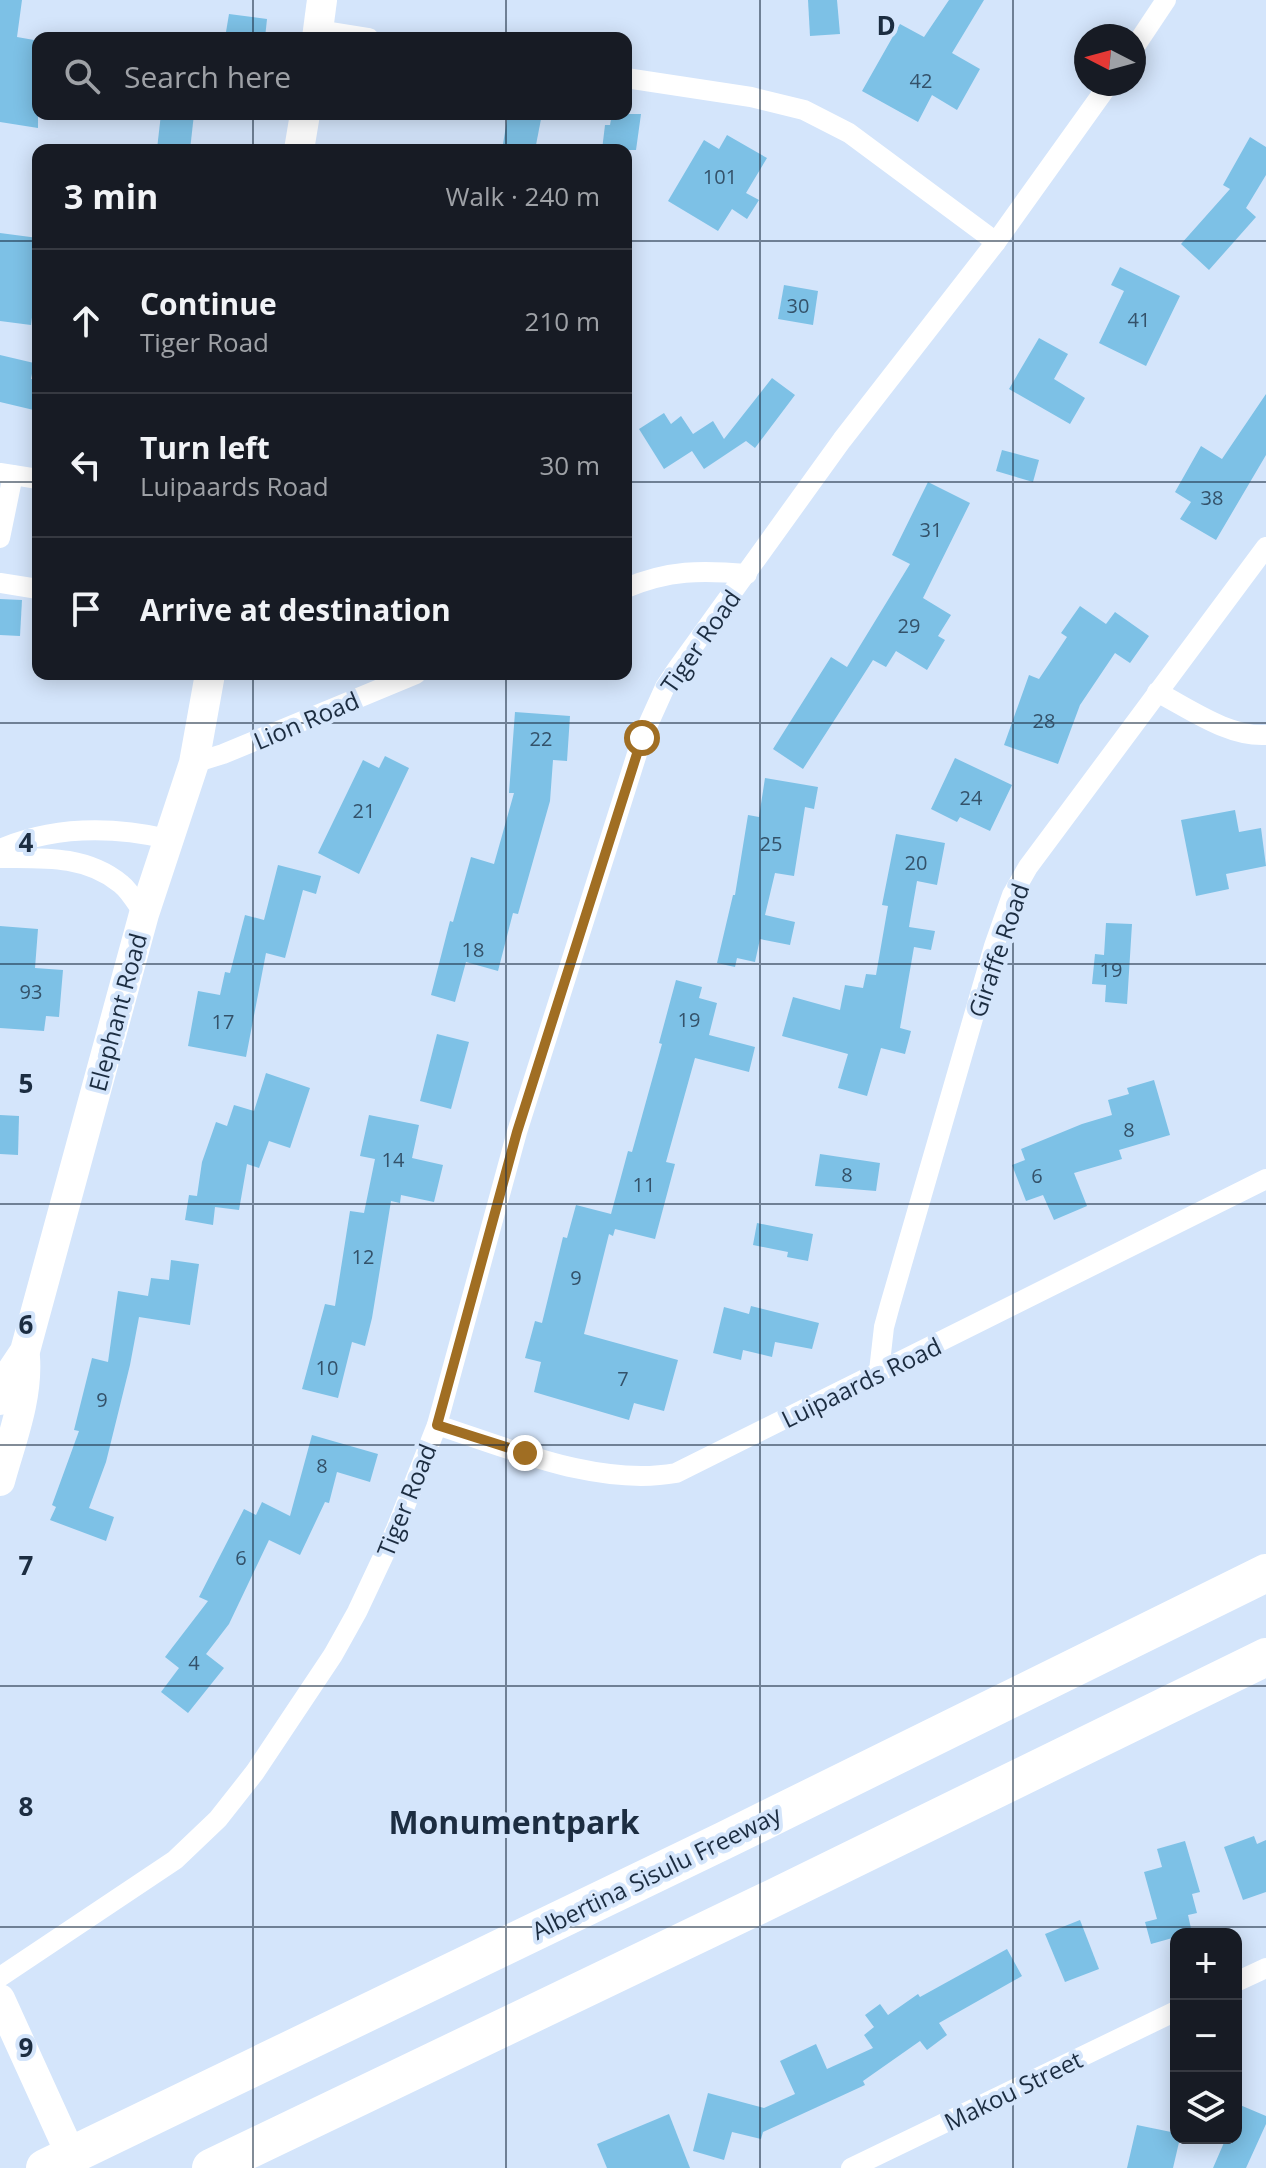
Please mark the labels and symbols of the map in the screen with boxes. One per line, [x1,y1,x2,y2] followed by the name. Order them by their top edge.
[876,7,896,43] text: D
[1074,24,1146,96] north arrow
[910,67,932,94] house number: 42
[703,163,737,190] house number: 101
[787,292,809,319] house number: 30
[1128,306,1150,333] house number: 41
[1201,484,1223,511] house number: 38
[920,516,942,543] house number: 31
[652,583,748,699] street label: Tiger Road
[898,612,920,639] house number: 29
[248,683,364,757] street label: Lion Road
[1033,707,1055,734] house number: 28
[624,720,660,756] route start
[530,725,552,752] house number: 22
[960,784,983,811] house number: 24
[353,797,375,824] house number: 21
[19,824,34,860] text: 4
[760,830,782,857] house number: 25
[905,849,927,876] house number: 20
[960,879,1036,1021] street label: Giraffe Road
[80,929,154,1095] street label: Elephant Road
[462,936,484,963] house number: 18
[1100,956,1122,983] house number: 19
[20,978,42,1005] house number: 93
[678,1006,700,1033] house number: 19
[212,1008,234,1035] house number: 17
[19,1065,33,1101] text: 5
[1123,1116,1135,1143] house number: 8
[382,1146,405,1173] house number: 14
[841,1161,853,1188] house number: 8
[1031,1162,1043,1189] house number: 6
[633,1171,655,1198] house number: 11
[352,1243,374,1270] house number: 12
[570,1264,582,1291] house number: 9
[19,1306,34,1342] text: 6
[776,1329,946,1435] street label: Luipaards Road
[316,1354,338,1381] house number: 10
[617,1365,629,1392] house number: 7
[96,1386,108,1413] house number: 9
[507,1435,543,1471] route end
[368,1439,444,1561] street label: Tiger Road
[316,1452,328,1479] house number: 8
[235,1544,247,1571] house number: 6
[19,1547,34,1583] text: 7
[188,1649,200,1676] house number: 4
[19,1788,33,1824] text: 8
[526,1797,787,1947] street label: Albertina Sisulu Freeway
[388,1800,640,1843] district label: Monumentpark
[19,2029,33,2065] text: 9
[938,2042,1088,2138] street label: Makou Street

